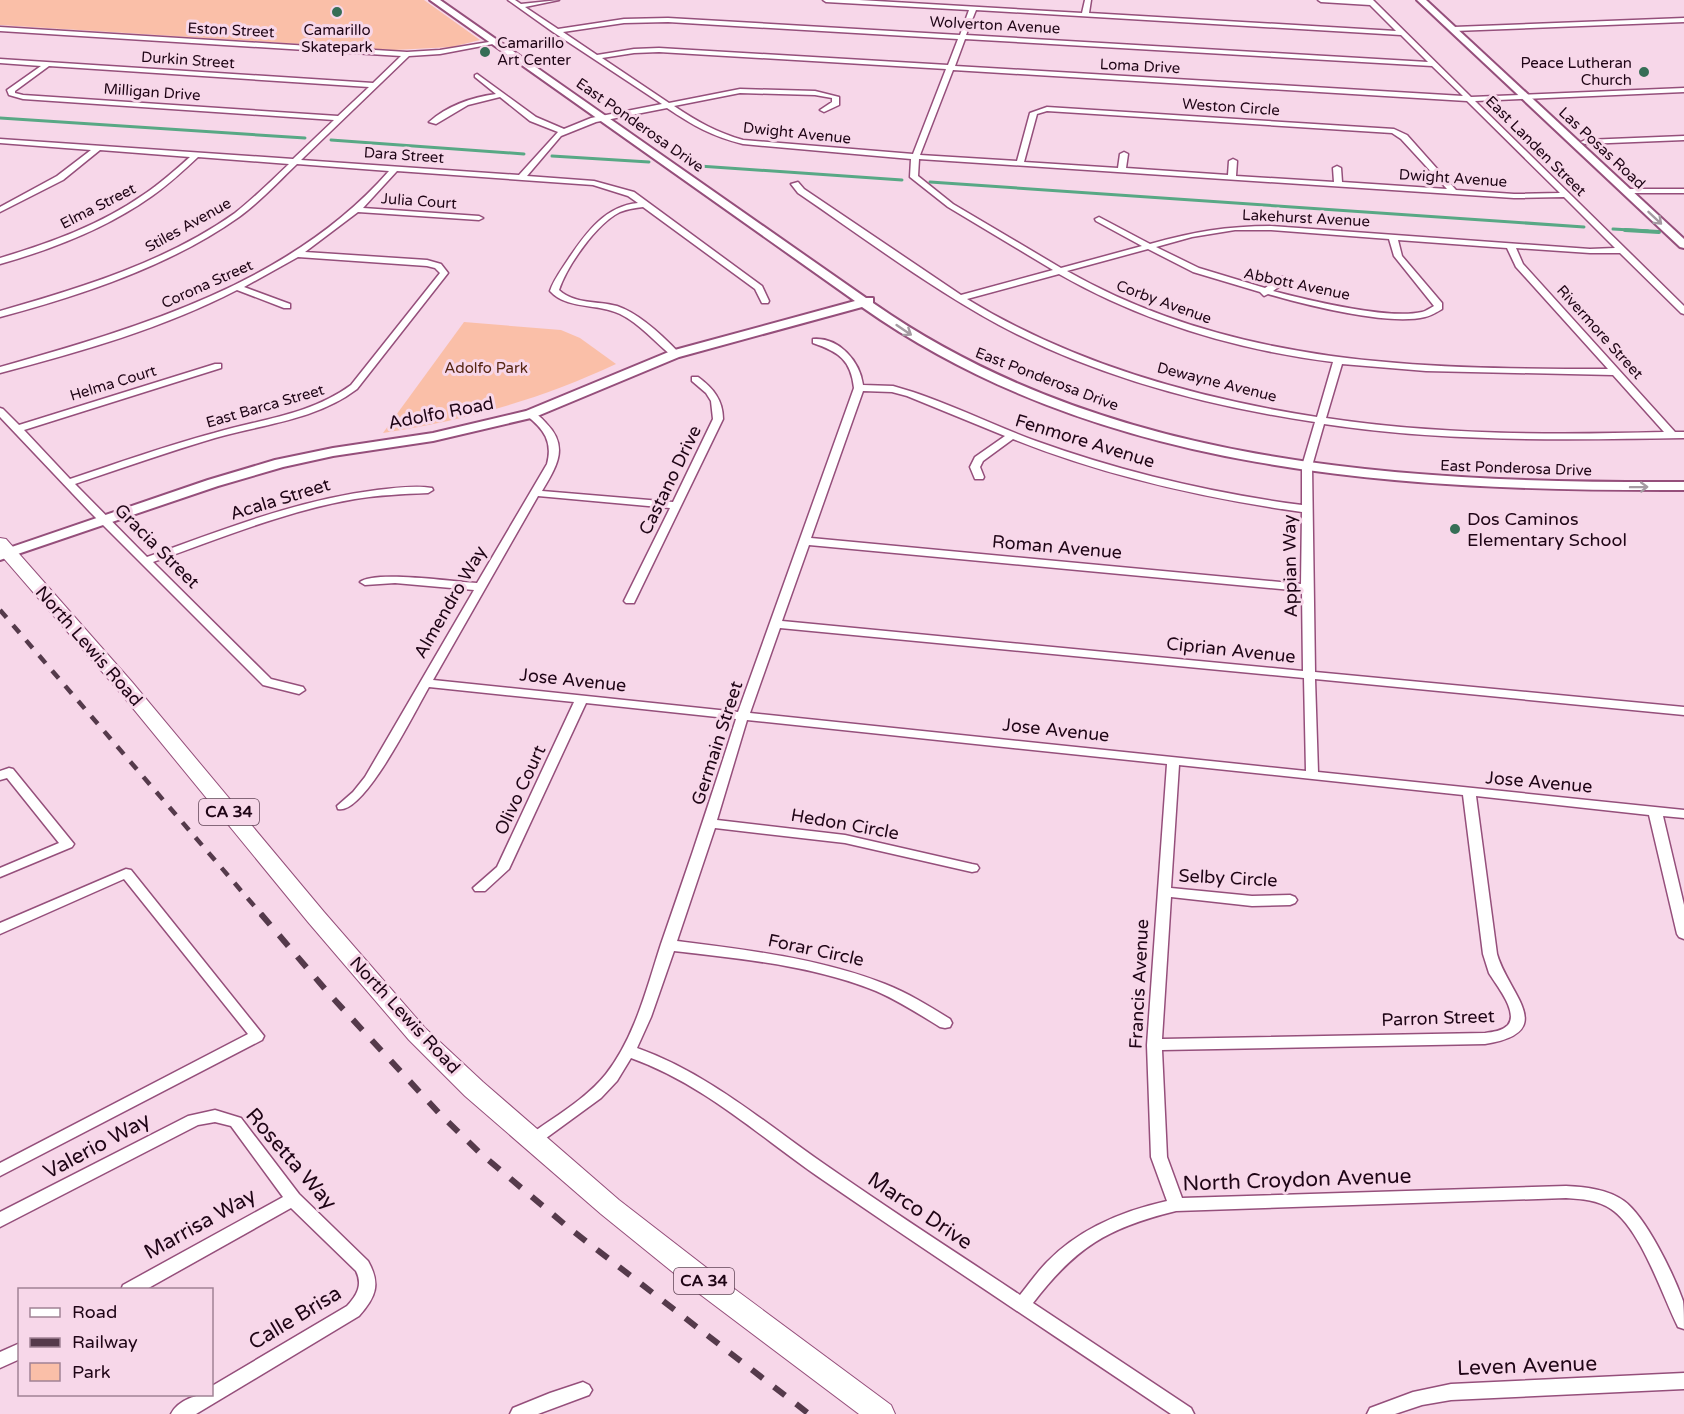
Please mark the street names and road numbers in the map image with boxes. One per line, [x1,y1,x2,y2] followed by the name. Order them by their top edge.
[929,13,1061,37] street label: Wolverton Avenue
[187,19,275,41] street label: Eston Street
[141,48,236,72] street label: Durkin Street
[1099,55,1181,77] street label: Loma Drive
[573,74,707,176] street label: East Ponderosa Drive
[103,80,201,104] street label: Milligan Drive
[1482,92,1590,200] street label: East Landen Street
[1182,95,1280,119] street label: Weston Circle
[1555,103,1649,193] street label: Las Posas Road
[742,118,852,148] street label: Dwight Avenue
[363,143,445,167] street label: Dara Street
[1398,165,1508,191] street label: Dwight Avenue
[57,179,139,233] street label: Elma Street
[381,189,458,213] street label: Julia Court
[142,194,234,256] street label: Stiles Avenue
[1242,206,1370,230] street label: Lakehurst Avenue
[158,256,256,312] street label: Corona Street
[1242,264,1352,304] street label: Abbott Avenue
[1114,276,1214,328] street label: Corby Avenue
[1553,281,1647,383] street label: Rivermore Street
[973,343,1121,415] street label: East Ponderosa Drive
[1155,358,1279,406] street label: Dewayne Avenue
[68,361,159,405] street label: Helma Court
[204,380,326,431] street label: East Barca Street
[386,392,496,434] street label: Adolfo Road
[1013,409,1157,473] street label: Fenmore Avenue
[634,422,706,538] street label: Castano Drive
[1440,456,1592,480] street label: East Ponderosa Drive
[227,473,333,525] street label: Acala Street
[110,499,204,593] street label: Gracia Street
[1278,514,1302,618] street label: Appian Way
[991,530,1123,564] street label: Roman Avenue
[409,542,491,662] street label: Almendro Way
[31,581,147,711] street label: North Lewis Road
[1165,632,1297,668] street label: Ciprian Avenue
[519,663,627,697] street label: Jose Avenue
[687,678,747,808] street label: Germain Street
[1002,713,1110,747] street label: Jose Avenue
[490,742,550,838] street label: Olivo Court
[1485,766,1593,798] street label: Jose Avenue
[199,799,259,825] road number: CA 34
[789,804,901,844] street label: Hedon Circle
[1178,864,1278,892] street label: Selby Circle
[1125,918,1153,1050] street label: Francis Avenue
[766,929,866,971] street label: Forar Circle
[345,952,465,1078] street label: North Lewis Road
[1381,1005,1495,1031] street label: Parron Street
[240,1103,342,1215] street label: Rosetta Way
[39,1107,155,1185] street label: Valerio Way
[1182,1164,1412,1196] street label: North Croydon Avenue
[863,1167,977,1255] street label: Marco Drive
[140,1183,260,1265] street label: Marrisa Way
[674,1268,734,1294] road number: CA 34
[244,1281,346,1355] street label: Calle Brisa
[1457,1351,1598,1381] street label: Leven Avenue

